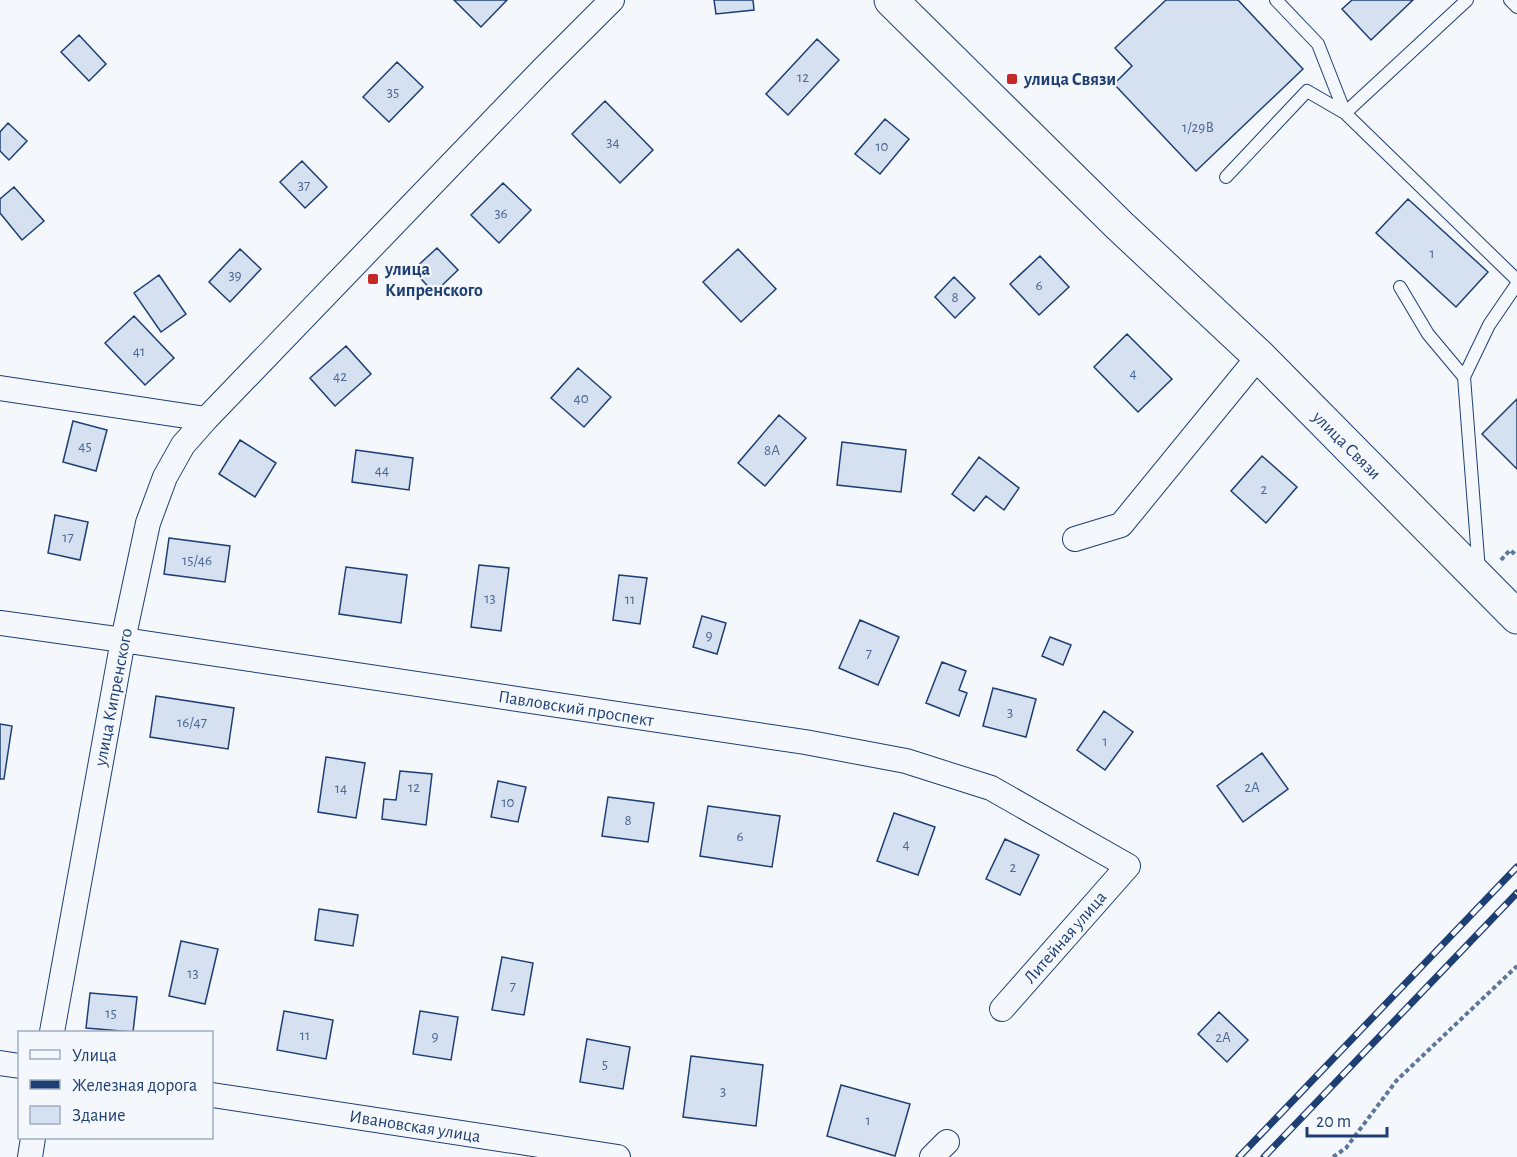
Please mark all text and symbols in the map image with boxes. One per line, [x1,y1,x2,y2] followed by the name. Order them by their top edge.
[797,70,809,85] house number: 12
[1023,71,1116,89] place label: улица Связи
[1005,72,1019,86] marker: улица Связи
[387,85,399,100] house number: 35
[1182,120,1214,135] house number: 1/29В
[606,135,620,150] house number: 34
[875,139,889,154] house number: 10
[298,178,310,193] house number: 37
[494,206,508,221] house number: 36
[1429,246,1435,261] house number: 1
[384,261,483,300] place label: улица Кипренского
[228,268,242,283] house number: 39
[366,272,380,286] marker: улица Кипренского
[1035,278,1043,293] house number: 6
[951,290,959,305] house number: 8
[133,344,145,359] house number: 41
[1129,366,1137,381] house number: 4
[333,369,347,384] house number: 42
[573,391,589,406] house number: 40
[1308,407,1384,483] street label: улица Связи
[78,439,92,454] house number: 45
[764,443,780,458] house number: 8А
[375,463,389,478] house number: 44
[1261,482,1268,497] house number: 2
[62,530,74,545] house number: 17
[182,553,212,568] house number: 15/46
[484,591,496,606] house number: 13
[625,592,635,607] house number: 11
[92,627,136,769] street label: улица Кипренского
[705,628,713,643] house number: 9
[866,646,872,661] house number: 7
[497,688,655,730] street label: Павловский проспект
[1007,705,1013,720] house number: 3
[177,715,207,730] house number: 16/47
[1102,734,1108,749] house number: 1
[408,780,420,795] house number: 12
[1244,780,1260,795] house number: 2А
[335,781,347,796] house number: 14
[501,795,515,810] house number: 10
[624,813,632,828] house number: 8
[736,829,744,844] house number: 6
[902,837,910,852] house number: 4
[1010,860,1017,875] house number: 2
[1021,888,1110,987] street label: Литейная улица
[187,966,199,981] house number: 13
[510,979,516,994] house number: 7
[105,1006,117,1021] house number: 15
[300,1028,310,1043] house number: 11
[431,1029,439,1044] house number: 9
[1215,1030,1231,1045] house number: 2А
[18,1031,213,1139] legend
[72,1047,117,1065] text: Улица
[602,1057,608,1072] house number: 5
[72,1077,197,1095] text: Железная дорога
[720,1084,726,1099] house number: 3
[1307,1100,1386,1138] scale bar
[72,1107,126,1125] text: Здание
[348,1108,482,1146] street label: Ивановская улица
[865,1113,871,1128] house number: 1
[1316,1113,1351,1131] text: 20 m

